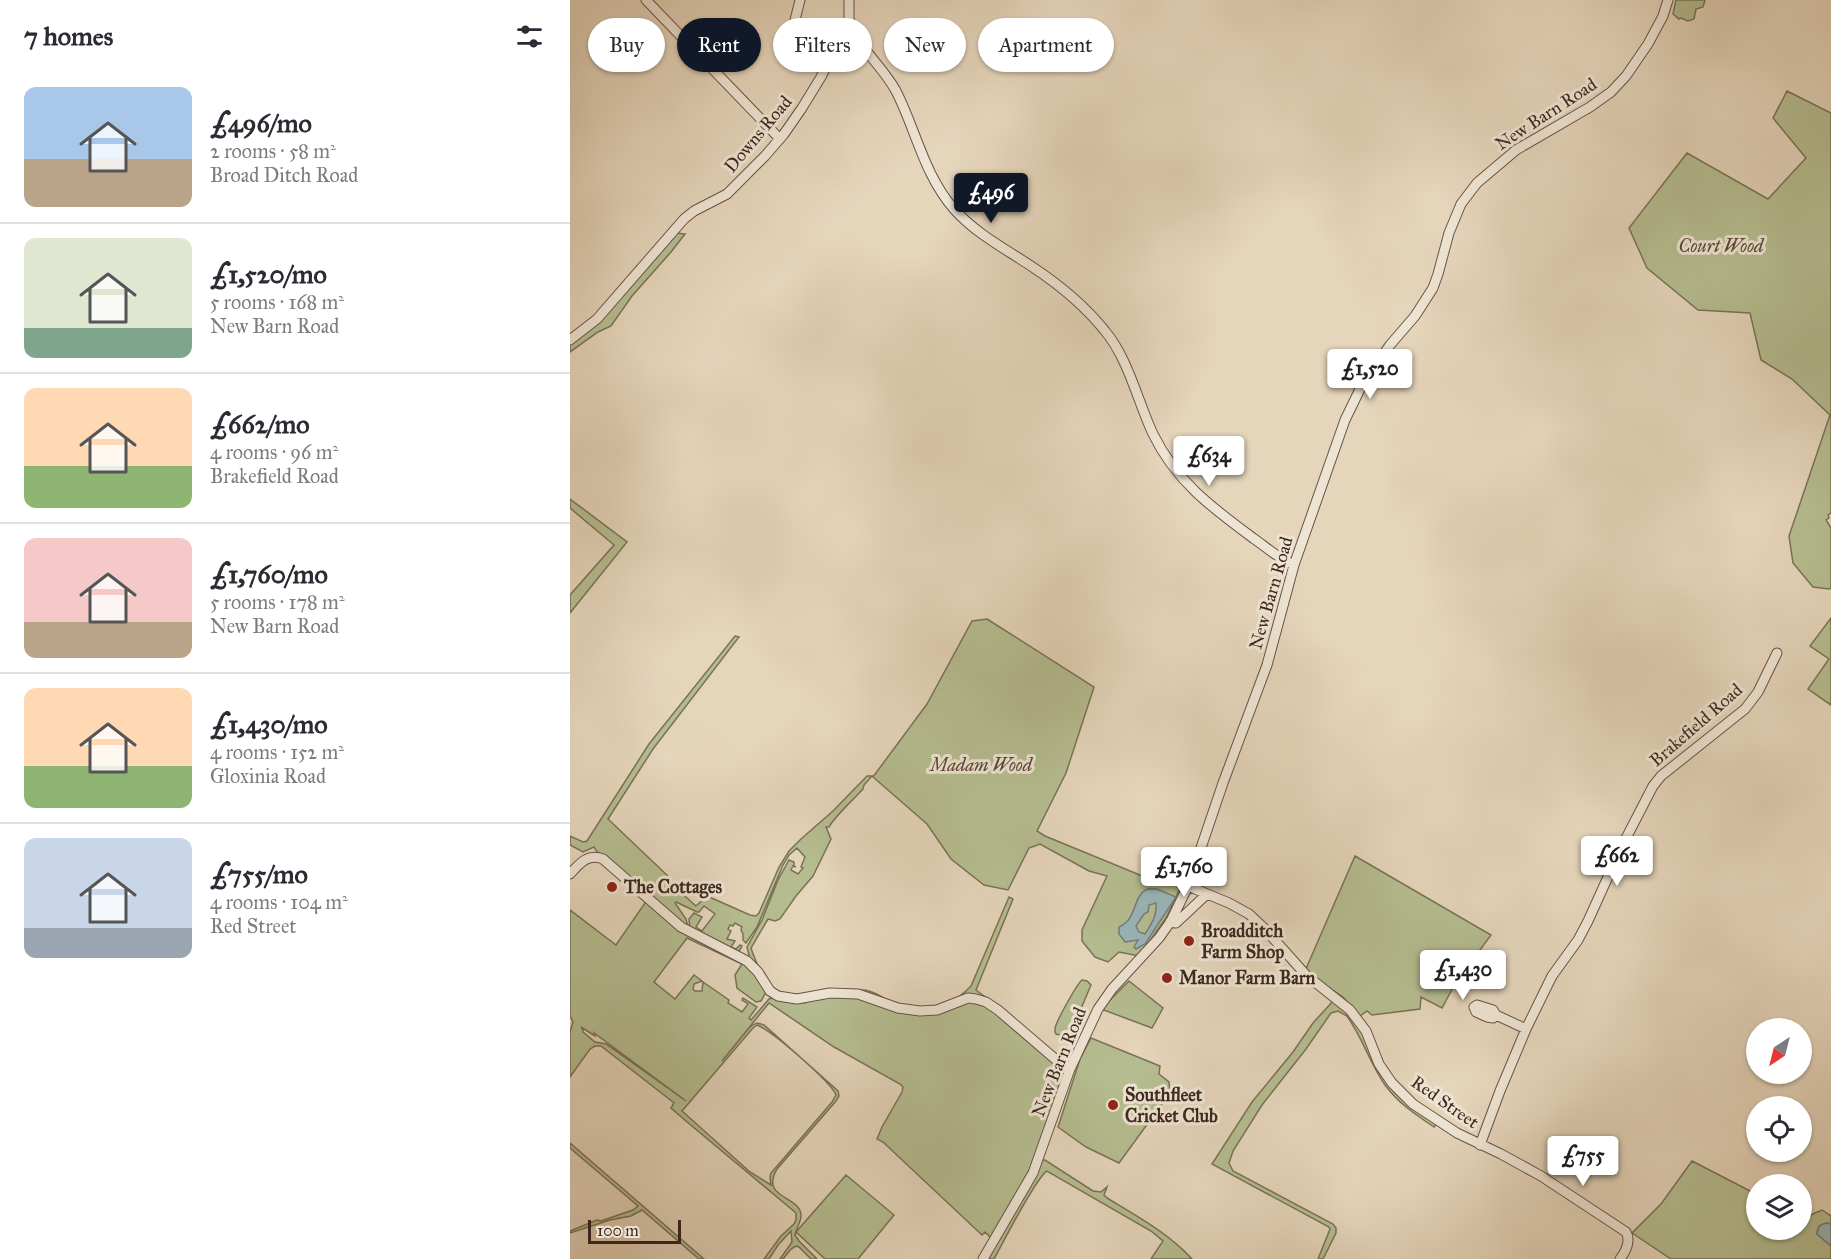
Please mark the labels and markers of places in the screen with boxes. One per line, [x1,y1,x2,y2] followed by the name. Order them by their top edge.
[955,173,1027,224] pin: £496
[1321,349,1419,400] pin: £1,520
[1173,436,1245,487] pin: £634
[1581,836,1653,887] pin: £662
[1135,847,1233,898] pin: £1,760
[623,876,722,899] place label: The Cottages
[605,880,619,894] marker: The Cottages
[1201,920,1284,964] place label: Broadditch Farm Shop
[1182,934,1196,948] marker: Broadditch Farm Shop
[1414,950,1512,1001] pin: £1,430
[1179,967,1316,989] place label: Manor Farm Barn
[1160,971,1174,985] marker: Manor Farm Barn
[1125,1084,1218,1127] place label: Southfleet Cricket Club
[1106,1098,1120,1112] marker: Southfleet Cricket Club
[1547,1136,1619,1187] pin: £755

